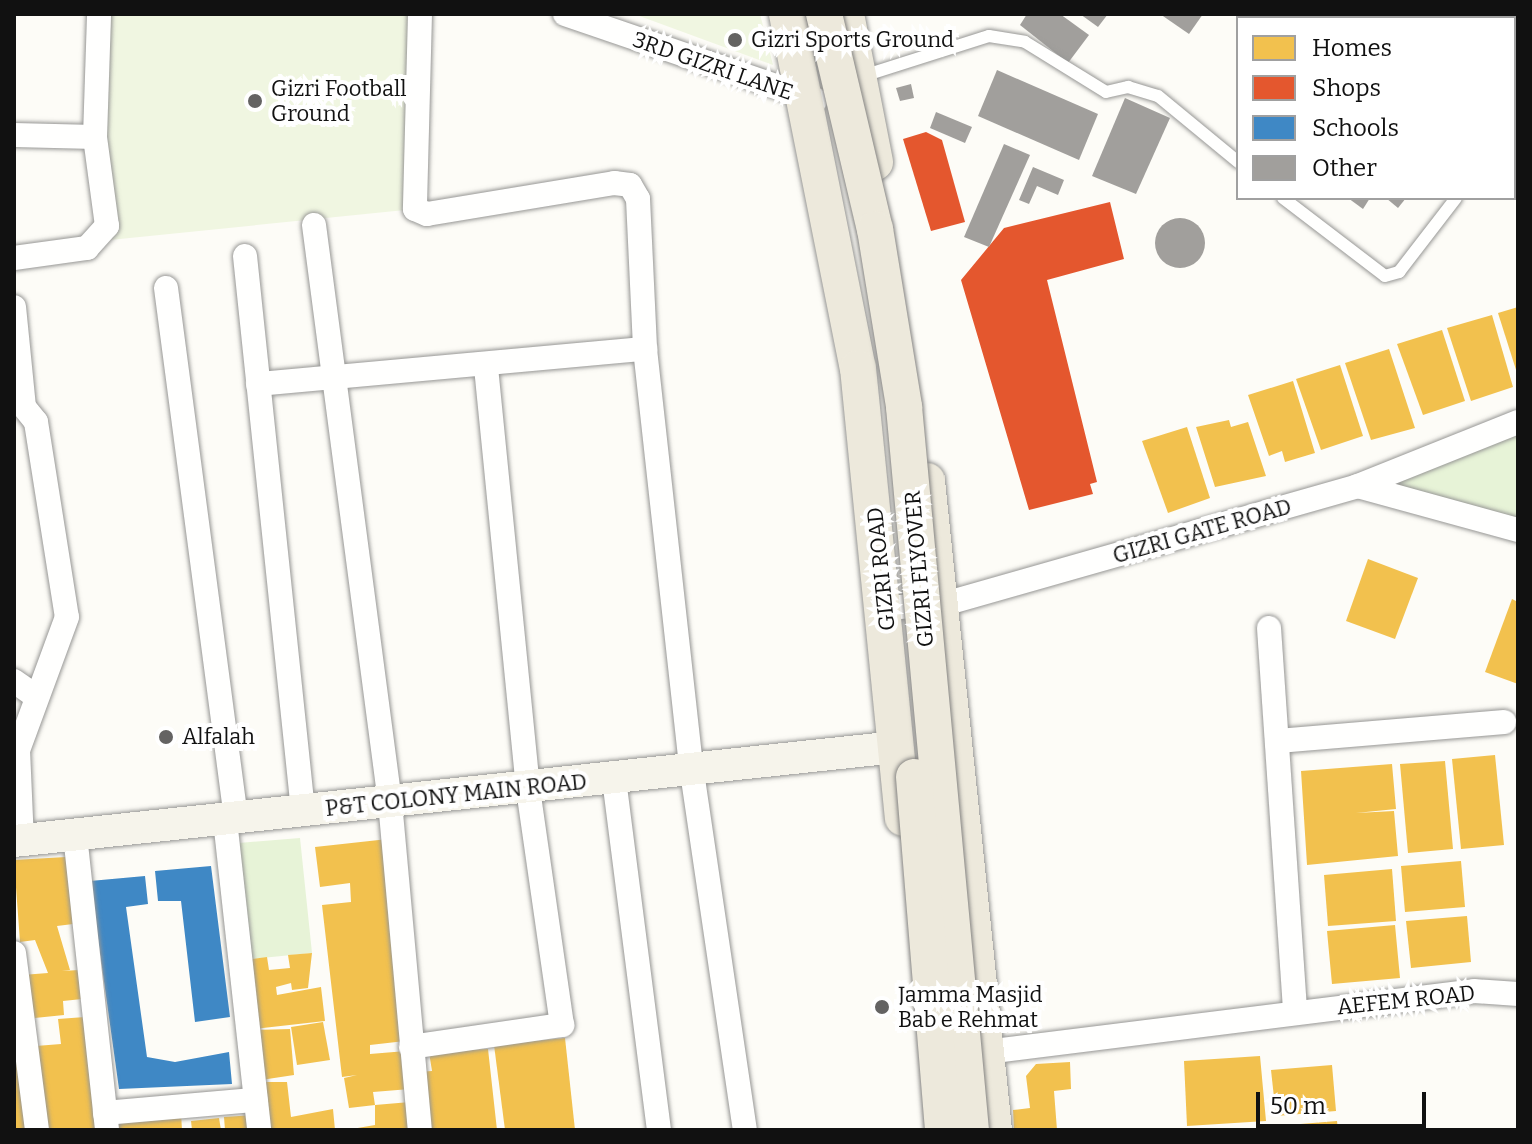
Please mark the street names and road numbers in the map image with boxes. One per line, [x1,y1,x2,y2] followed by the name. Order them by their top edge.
[629,26,797,106] street label: 3RD GIZRI LANE
[899,490,939,648] street label: GIZRI FLYOVER
[1110,493,1294,569] street label: GIZRI GATE ROAD
[861,506,901,632] street label: GIZRI ROAD
[324,768,588,822] street label: P&T COLONY MAIN ROAD
[1336,980,1476,1020] street label: AEFEM ROAD

